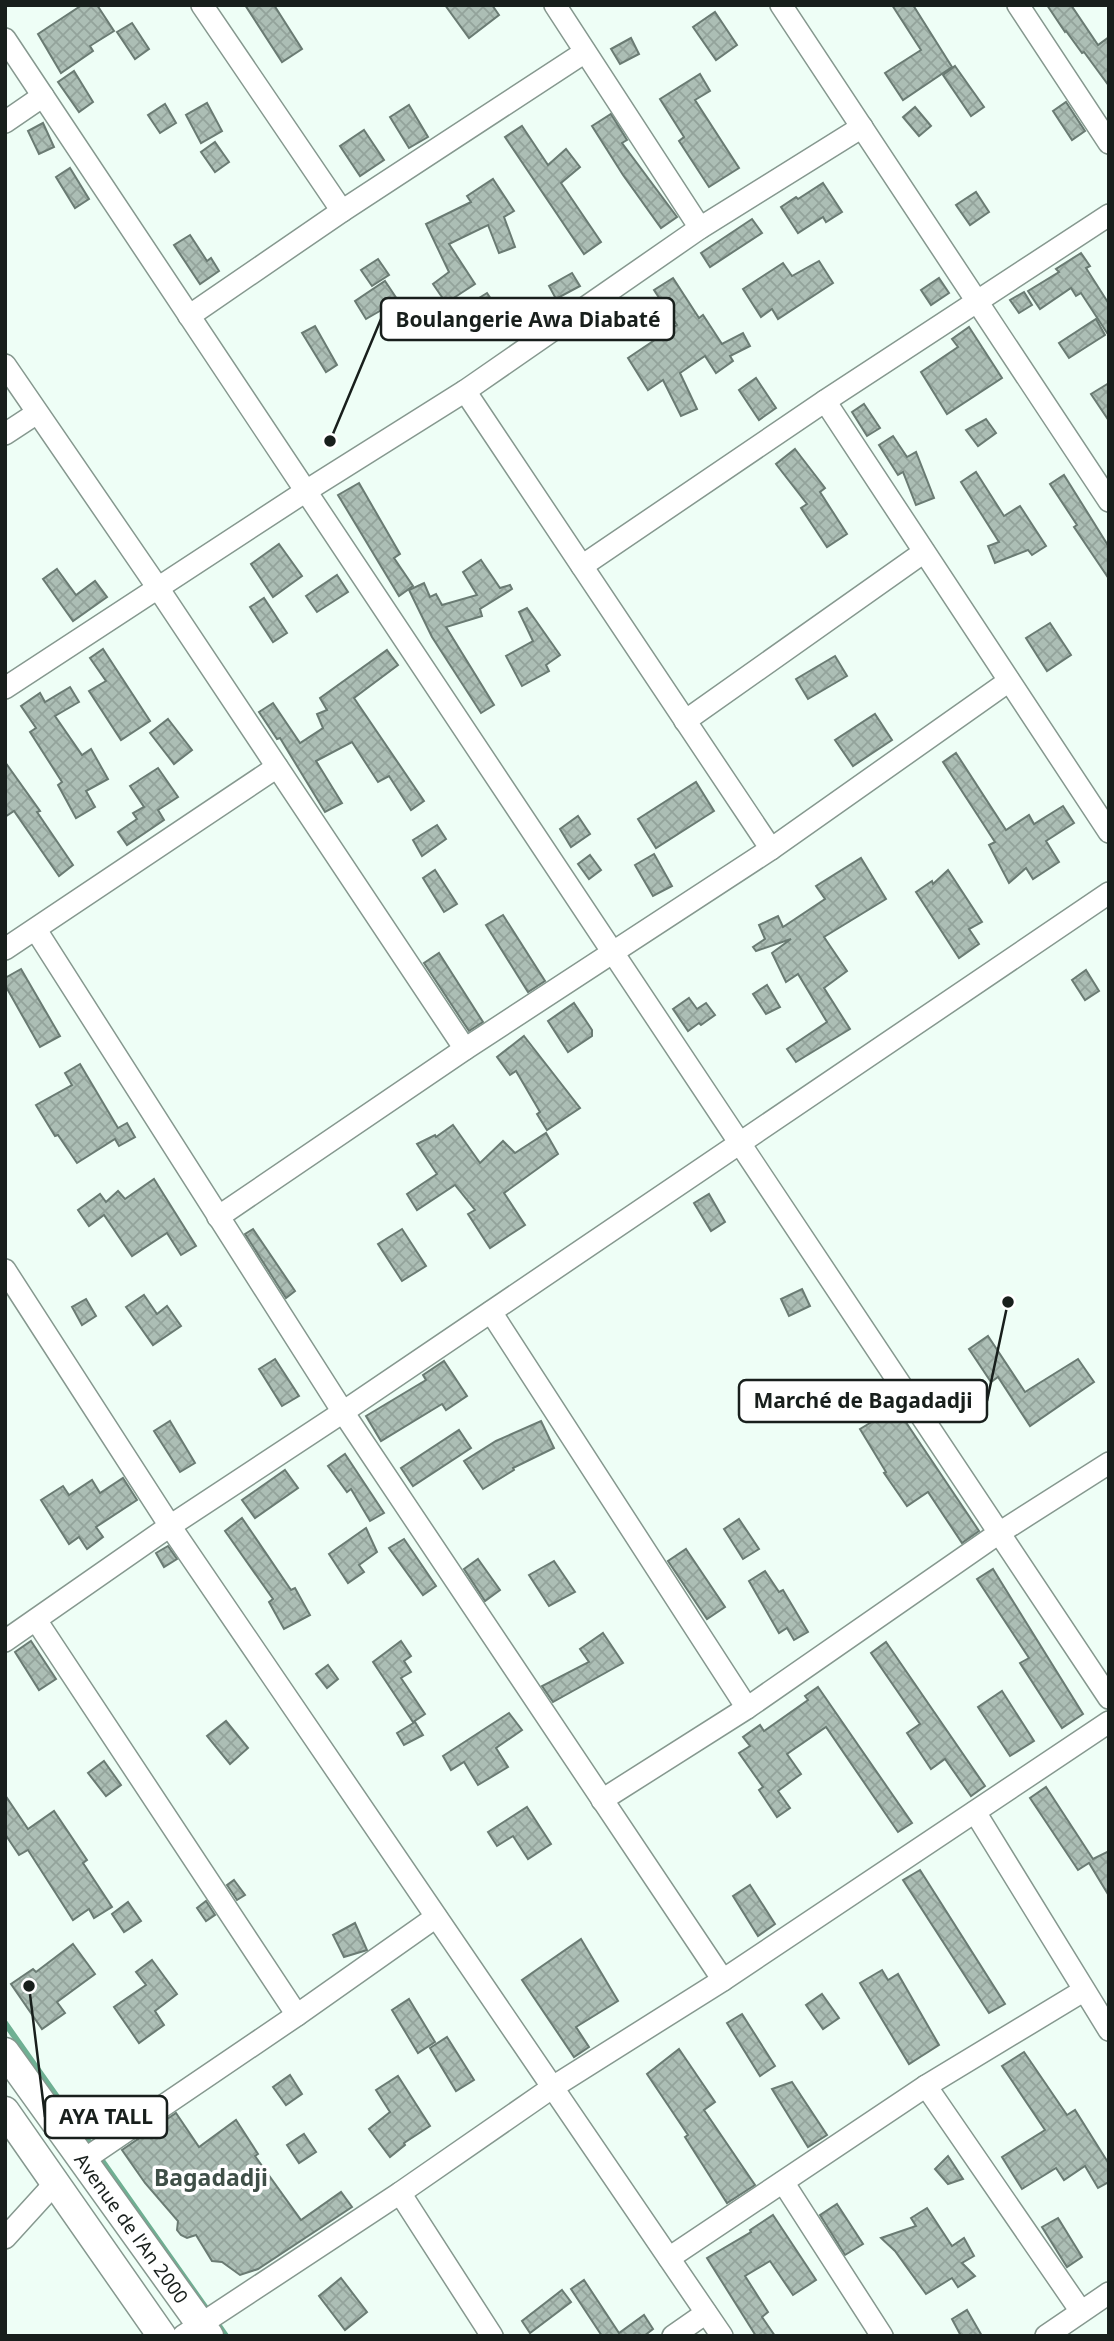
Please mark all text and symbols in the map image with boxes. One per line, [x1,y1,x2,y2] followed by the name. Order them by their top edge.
[381,298,674,340] callout: Boulangerie Awa Diabaté
[396,305,660,333] text: Boulangerie Awa Diabaté
[739,1380,987,1422] callout: Marché de Bagadadji
[753,1386,973,1414] text: Marché de Bagadadji
[45,2096,167,2138] callout: AYA TALL
[59,2102,153,2130] text: AYA TALL
[69,2148,194,2309] street label: Avenue de l'An 2000
[154,2161,268,2193] district label: Bagadadji

